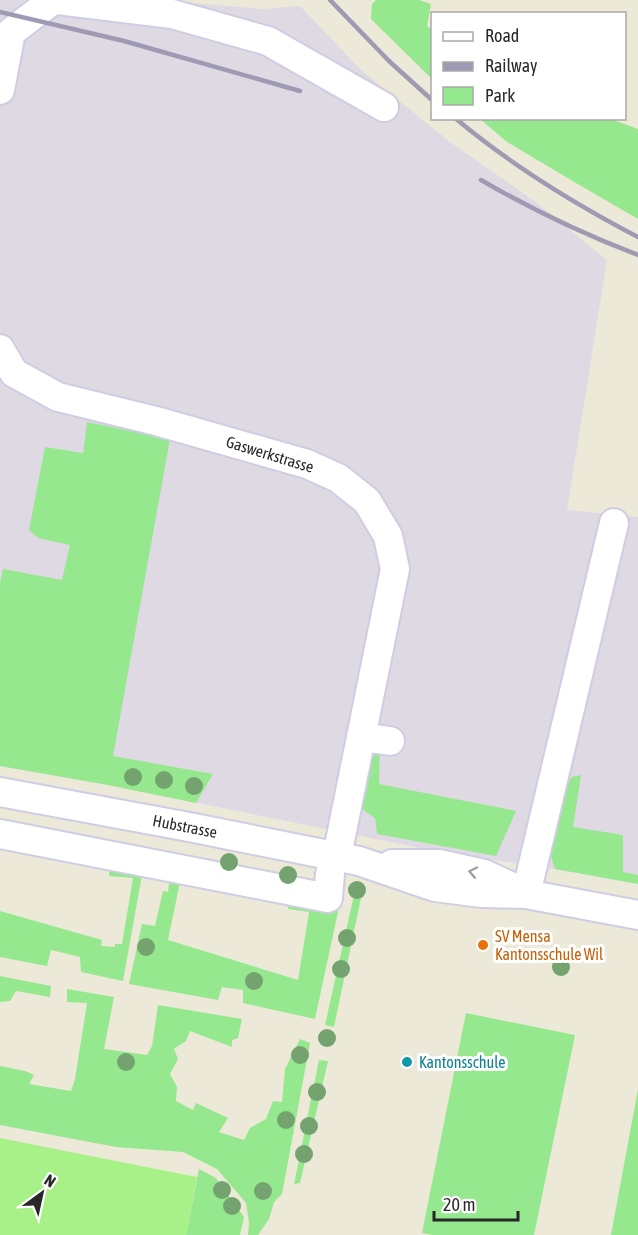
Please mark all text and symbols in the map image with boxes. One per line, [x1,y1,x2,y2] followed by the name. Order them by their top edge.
[431,12,626,120] legend
[485,25,519,46] text: Road
[485,55,537,76] text: Railway
[485,85,515,106] text: Park
[224,432,316,476] street label: Gaswerkstrasse
[151,811,219,841] street label: Hubstrasse
[468,866,478,879] one-way arrow
[495,927,604,963] place label: SV Mensa Kantonsschule Wil
[476,938,490,952] marker: SV Mensa Kantonsschule Wil
[419,1053,506,1071] place label: Kantonsschule
[400,1055,414,1069] marker: Kantonsschule
[12,1163,72,1223] north arrow
[41,1170,59,1191] text: N
[434,1184,518,1222] scale bar
[443,1194,475,1215] text: 20 m

